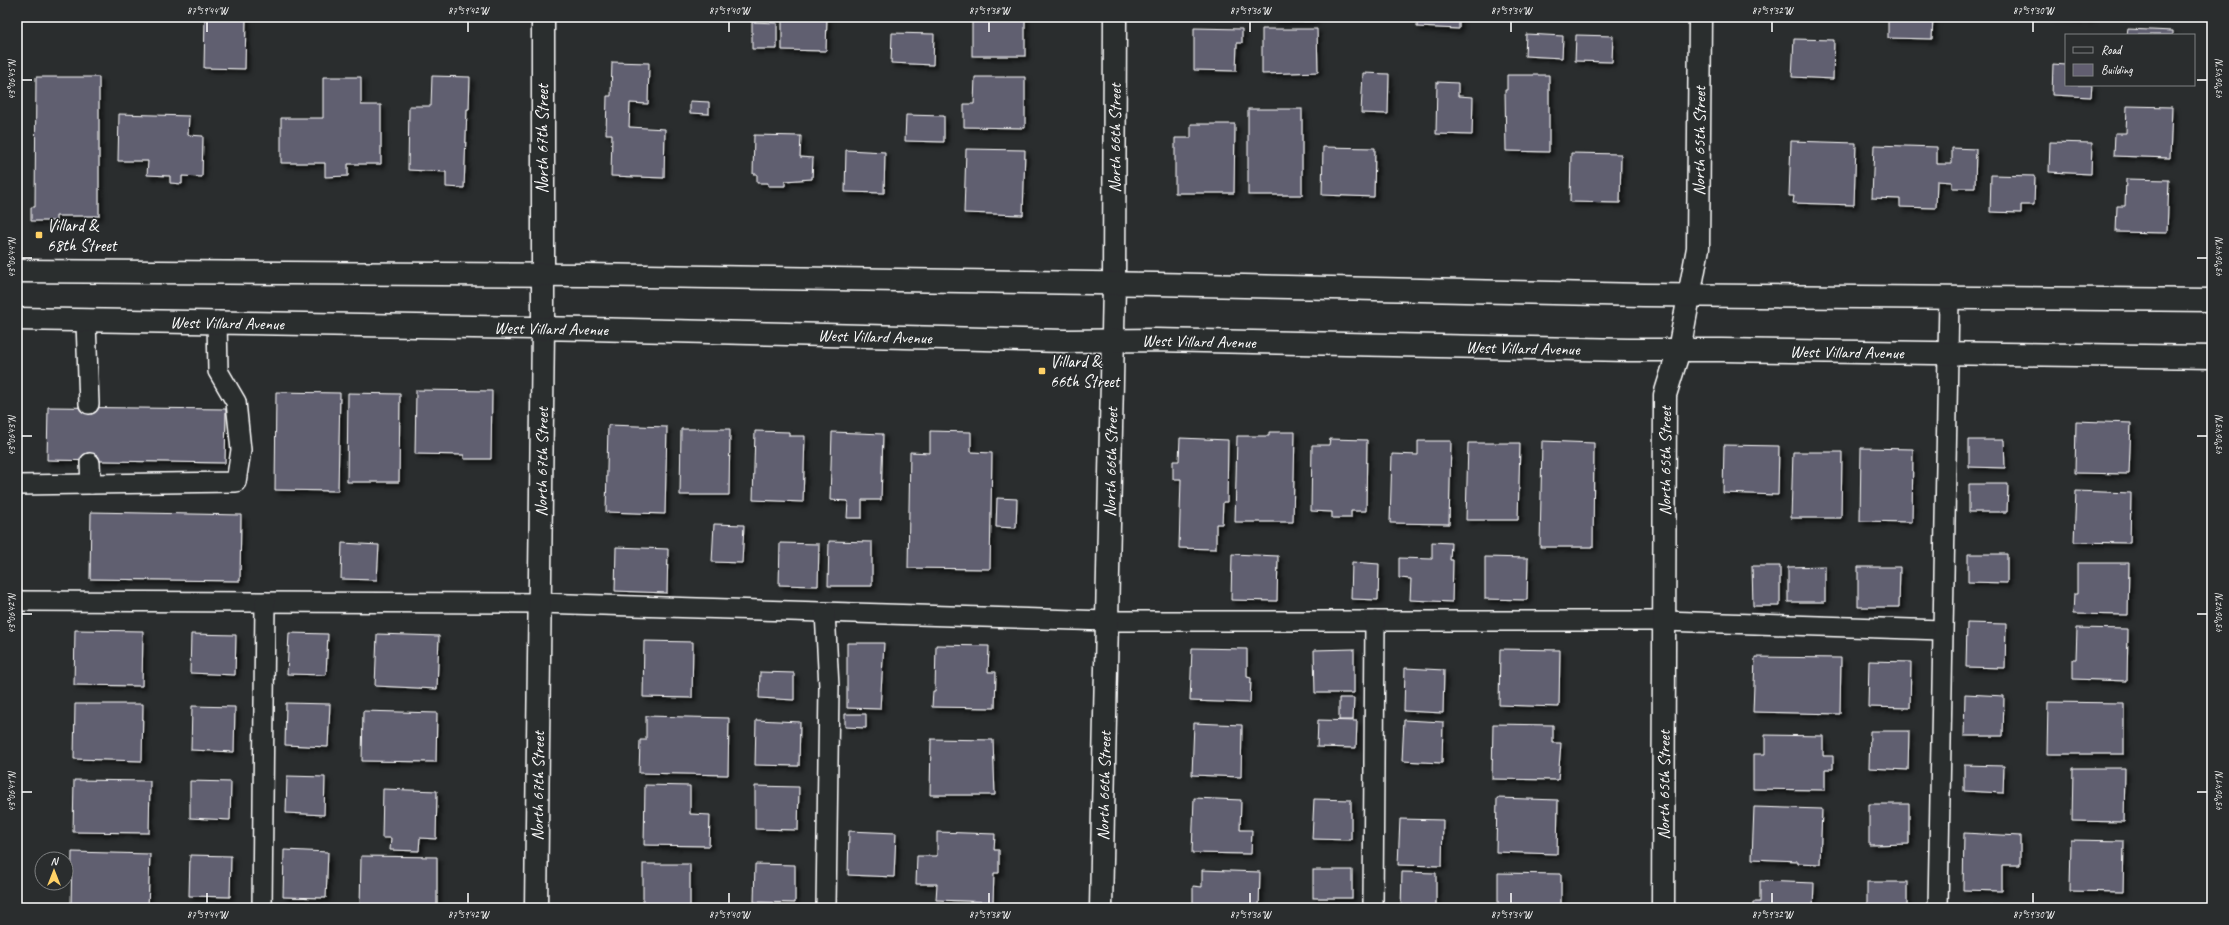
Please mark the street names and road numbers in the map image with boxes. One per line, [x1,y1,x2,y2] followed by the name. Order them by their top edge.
[1104,81,1126,193] street label: North 66th Street
[532,82,553,194] street label: North 67th Street
[1688,84,1710,196] street label: North 65th Street
[170,312,286,335] street label: West Villard Avenue
[494,317,610,340] street label: West Villard Avenue
[818,325,933,349] street label: West Villard Avenue
[1142,330,1257,353] street label: West Villard Avenue
[1466,337,1581,360] street label: West Villard Avenue
[1790,341,1905,364] street label: West Villard Avenue
[1655,404,1676,516] street label: North 65th Street
[531,405,553,517] street label: North 67th Street
[1099,405,1122,517] street label: North 66th Street
[1653,728,1675,840] street label: North 65th Street
[527,729,549,841] street label: North 67th Street
[1092,729,1116,841] street label: North 66th Street

